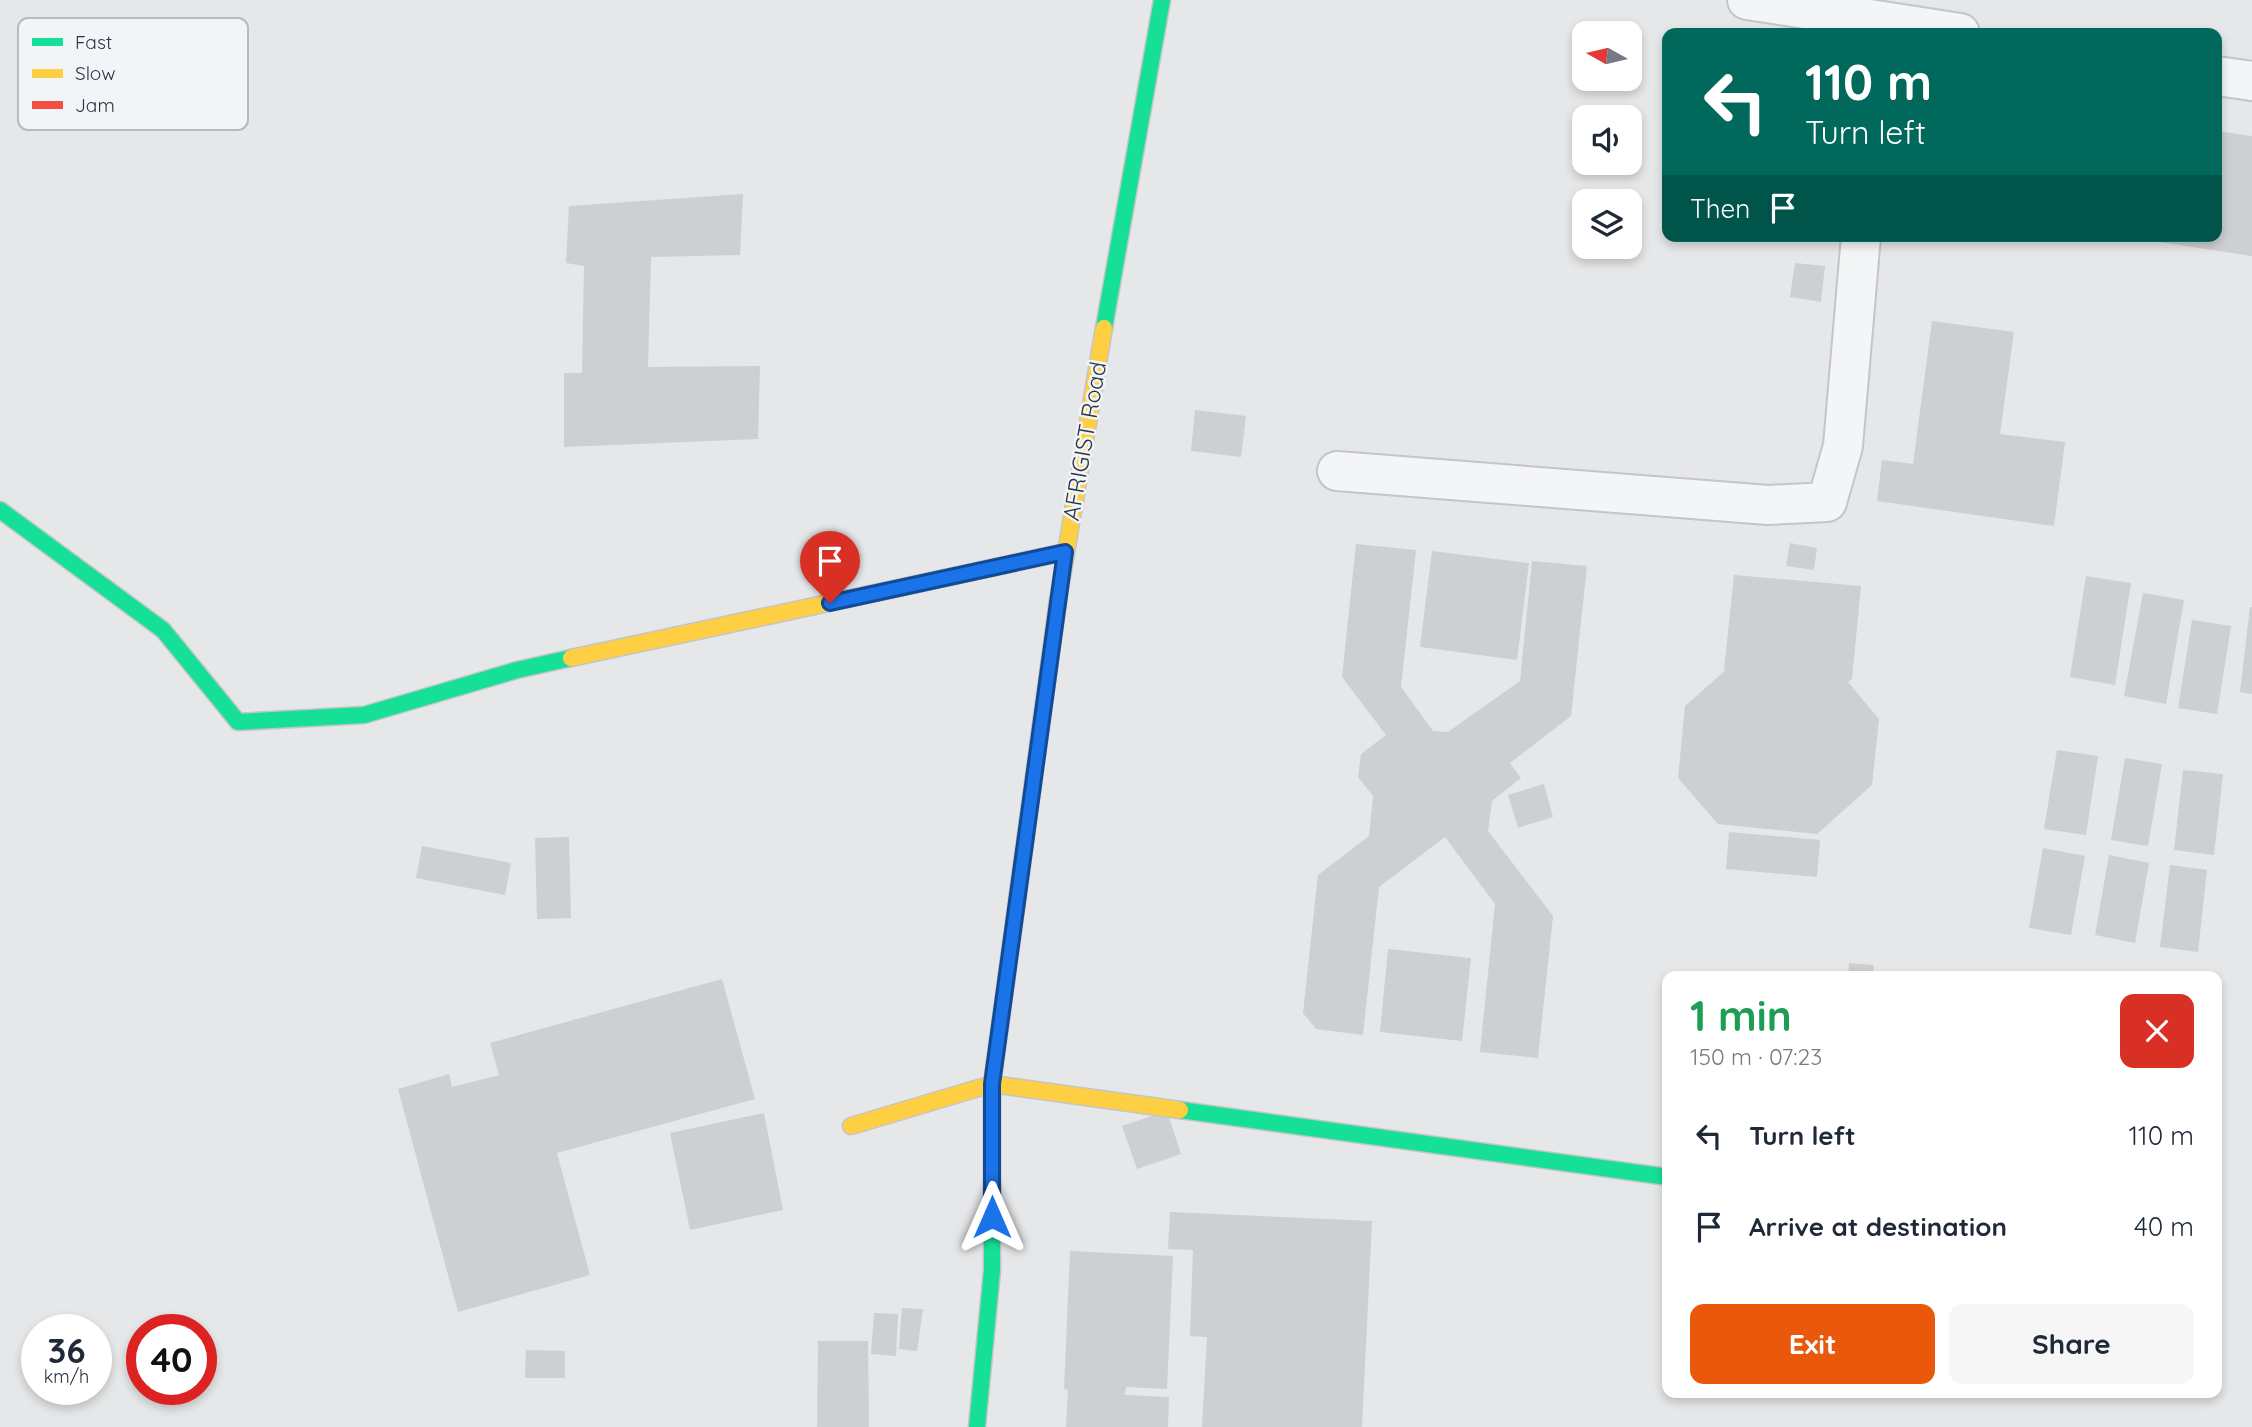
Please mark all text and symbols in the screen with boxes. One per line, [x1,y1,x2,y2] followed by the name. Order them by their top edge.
[18,18,248,130] legend
[1572,21,1642,91] north arrow
[1572,21,1642,259] map controls
[75,30,112,54] text: Fast
[1805,51,1932,112] text: 110 m
[1690,56,1781,147] icon: left
[75,61,116,85] text: Slow
[75,93,115,117] text: Jam
[1572,105,1642,175] button: sound
[1805,112,1926,152] text: Turn left
[1572,189,1642,259] button: layers
[1764,189,1802,227] icon: arrive
[1690,192,1750,225] text: Then
[1056,359,1112,523] street label: AFRIGIST Road
[800,531,860,603] pin
[811,542,849,580] icon: arrive
[1690,989,1792,1042] text: 1 min
[2120,994,2194,1068] button: close
[1690,1042,1822,1071] text: 150 m · 07:23
[1690,1117,1728,1155] icon: left
[1749,1119,1856,1152] text: Turn left
[2128,1119,2194,1152] text: 110 m
[955,1180,1029,1254] position arrow
[1690,1208,1728,1246] icon: arrive
[1749,1210,2007,1243] text: Arrive at destination
[2134,1210,2194,1243] text: 40 m
[1690,1304,1935,1384] button: Exit
[1949,1304,2194,1384] button: Share
[126,1314,217,1405] speed limit sign: 40
[47,1328,86,1372] text: 36
[44,1365,89,1388] text: km/h

